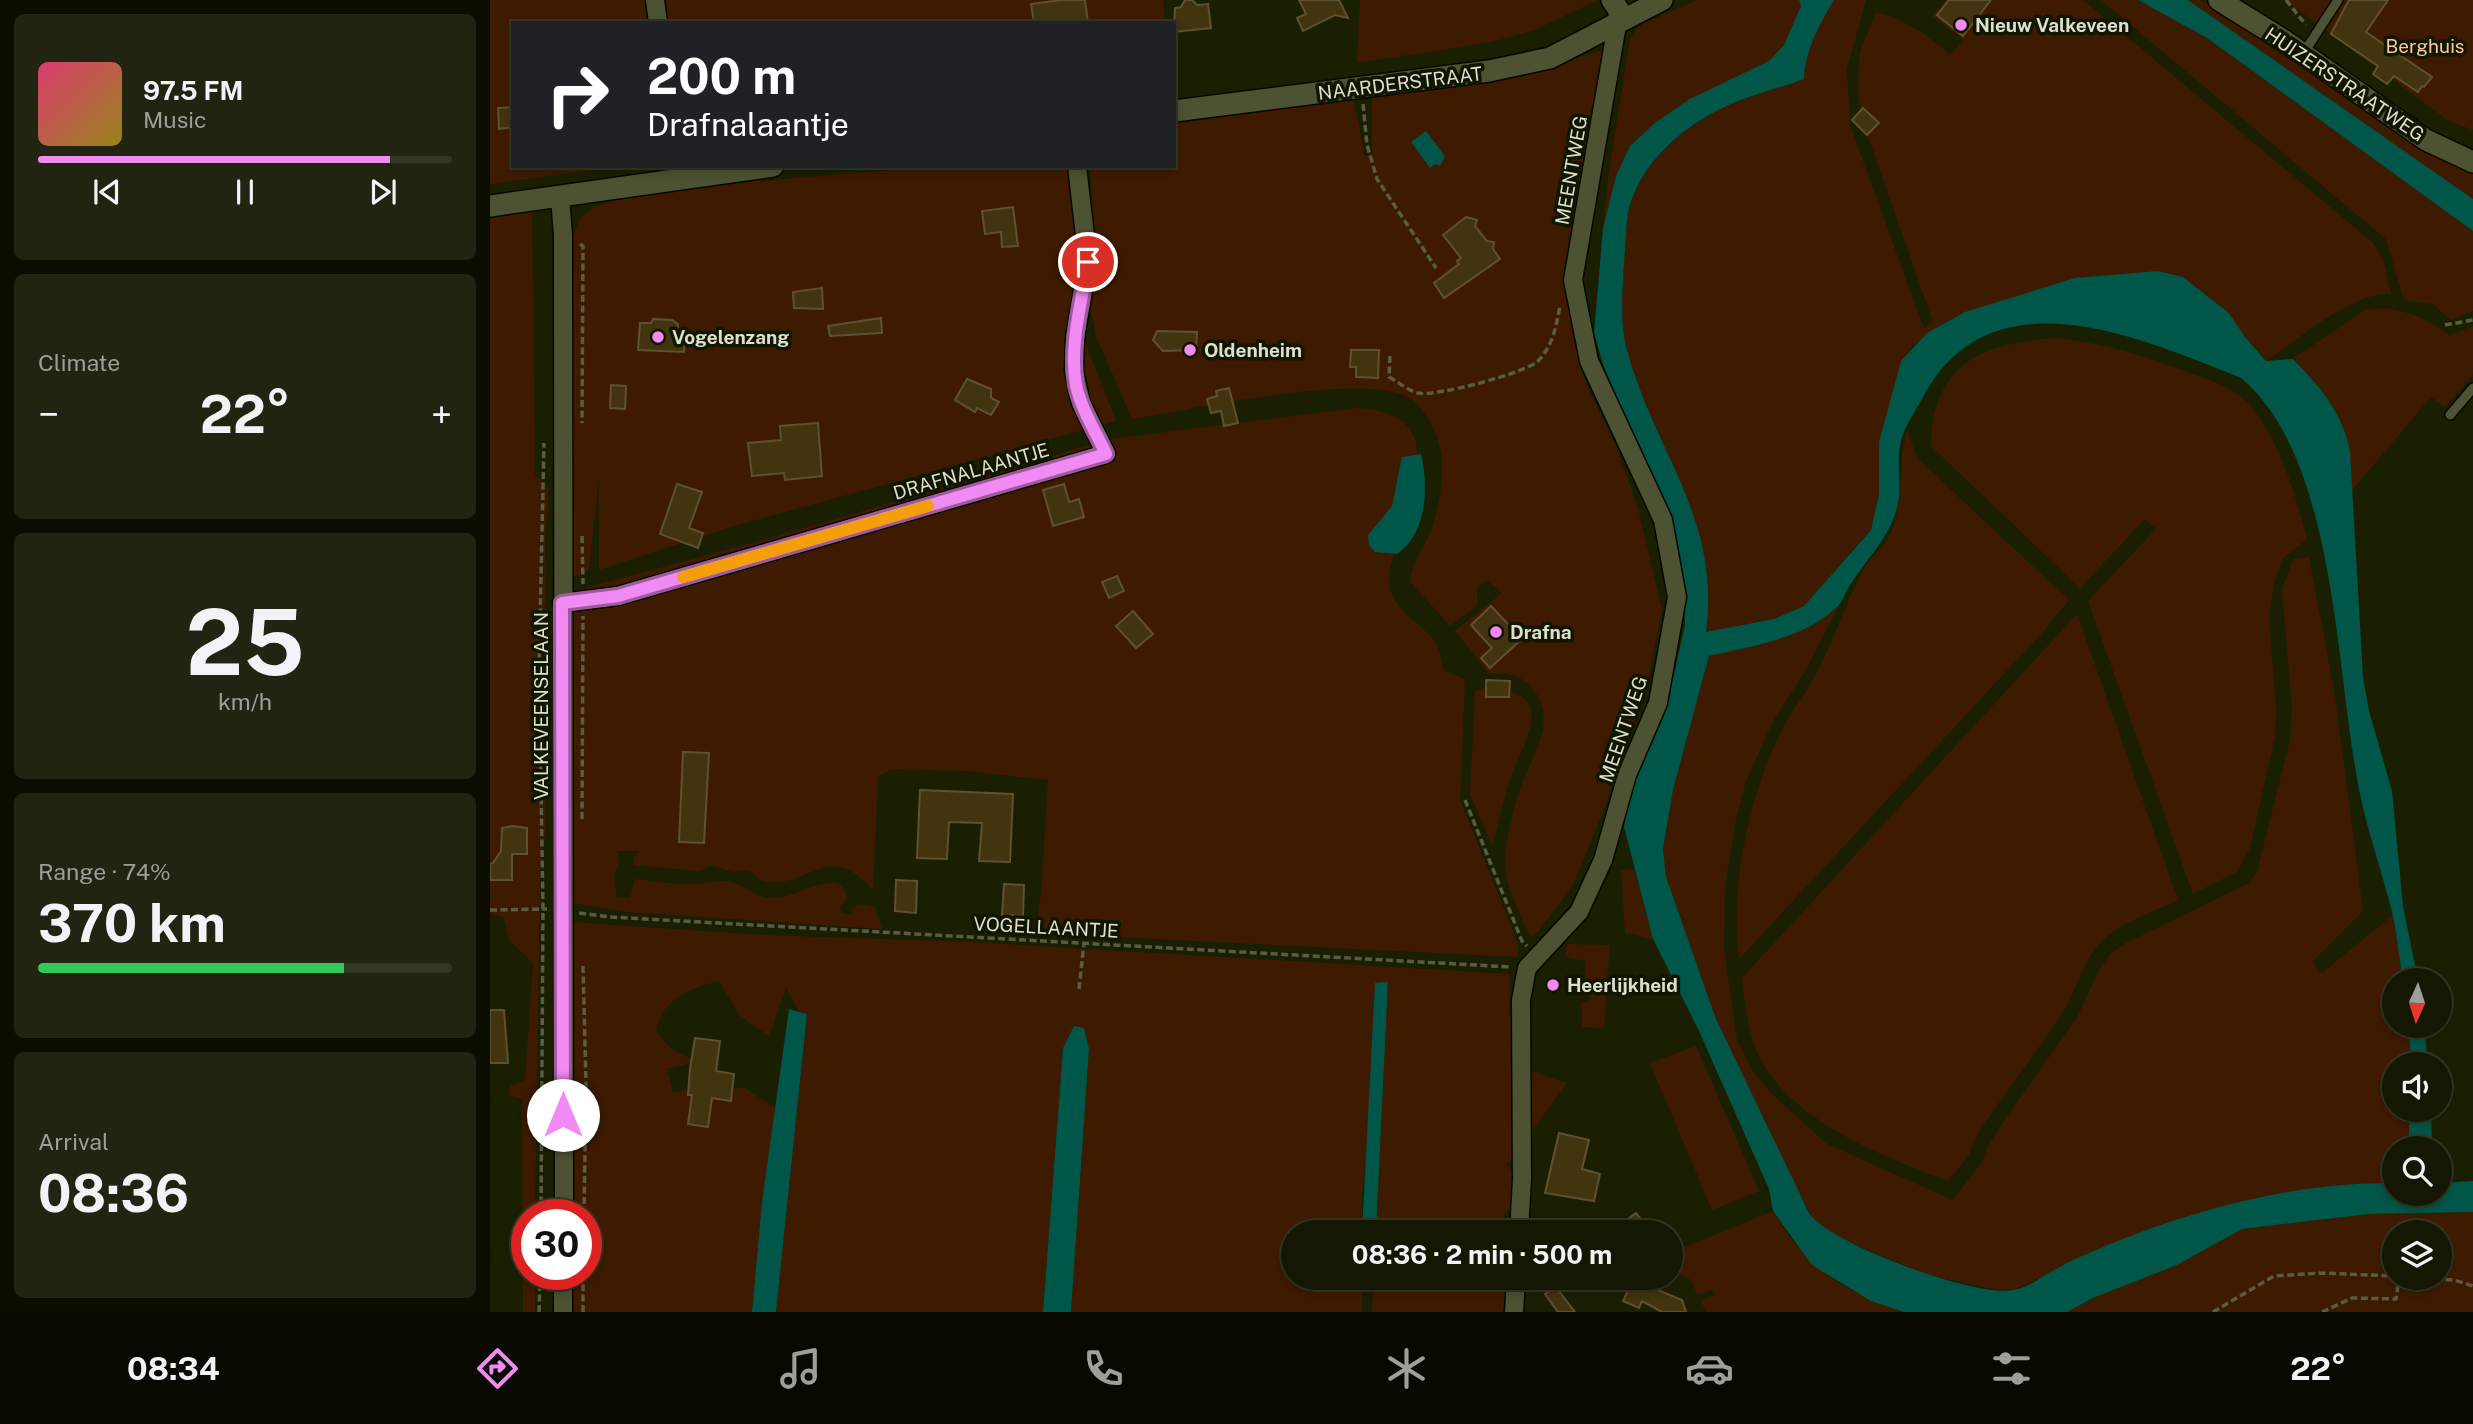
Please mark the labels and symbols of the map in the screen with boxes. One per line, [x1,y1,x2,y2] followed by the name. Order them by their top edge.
[1975,14,2129,36] place label: Nieuw Valkeveen
[1953,17,1969,33] marker: Nieuw Valkeveen
[2261,22,2429,146] street label: HUIZERSTRAATWEG
[2386,35,2464,57] park label: Berghuis
[1317,62,1483,104] street label: NAARDERSTRAAT
[1551,114,1591,226] street label: MEENTWEG
[1058,232,1118,292] pin
[672,326,789,348] place label: Vogelenzang
[650,329,666,345] marker: Vogelenzang
[1204,339,1302,361] place label: Oldenheim
[1182,342,1198,358] marker: Oldenheim
[891,438,1051,504] street label: DRAFNALAANTJE
[530,612,552,800] street label: VALKEVEENSELAAN
[1510,621,1571,643] place label: Drafna
[1488,624,1504,640] marker: Drafna
[1595,673,1651,785] street label: MEENTWEG
[973,912,1119,942] street label: VOGELLAANTJE
[2382,968,2452,1038] north arrow
[1567,974,1678,996] place label: Heerlijkheid
[1545,977,1561,993] marker: Heerlijkheid
[526,1078,600,1152] position arrow
[511,1199,602,1290] speed limit sign: 30

